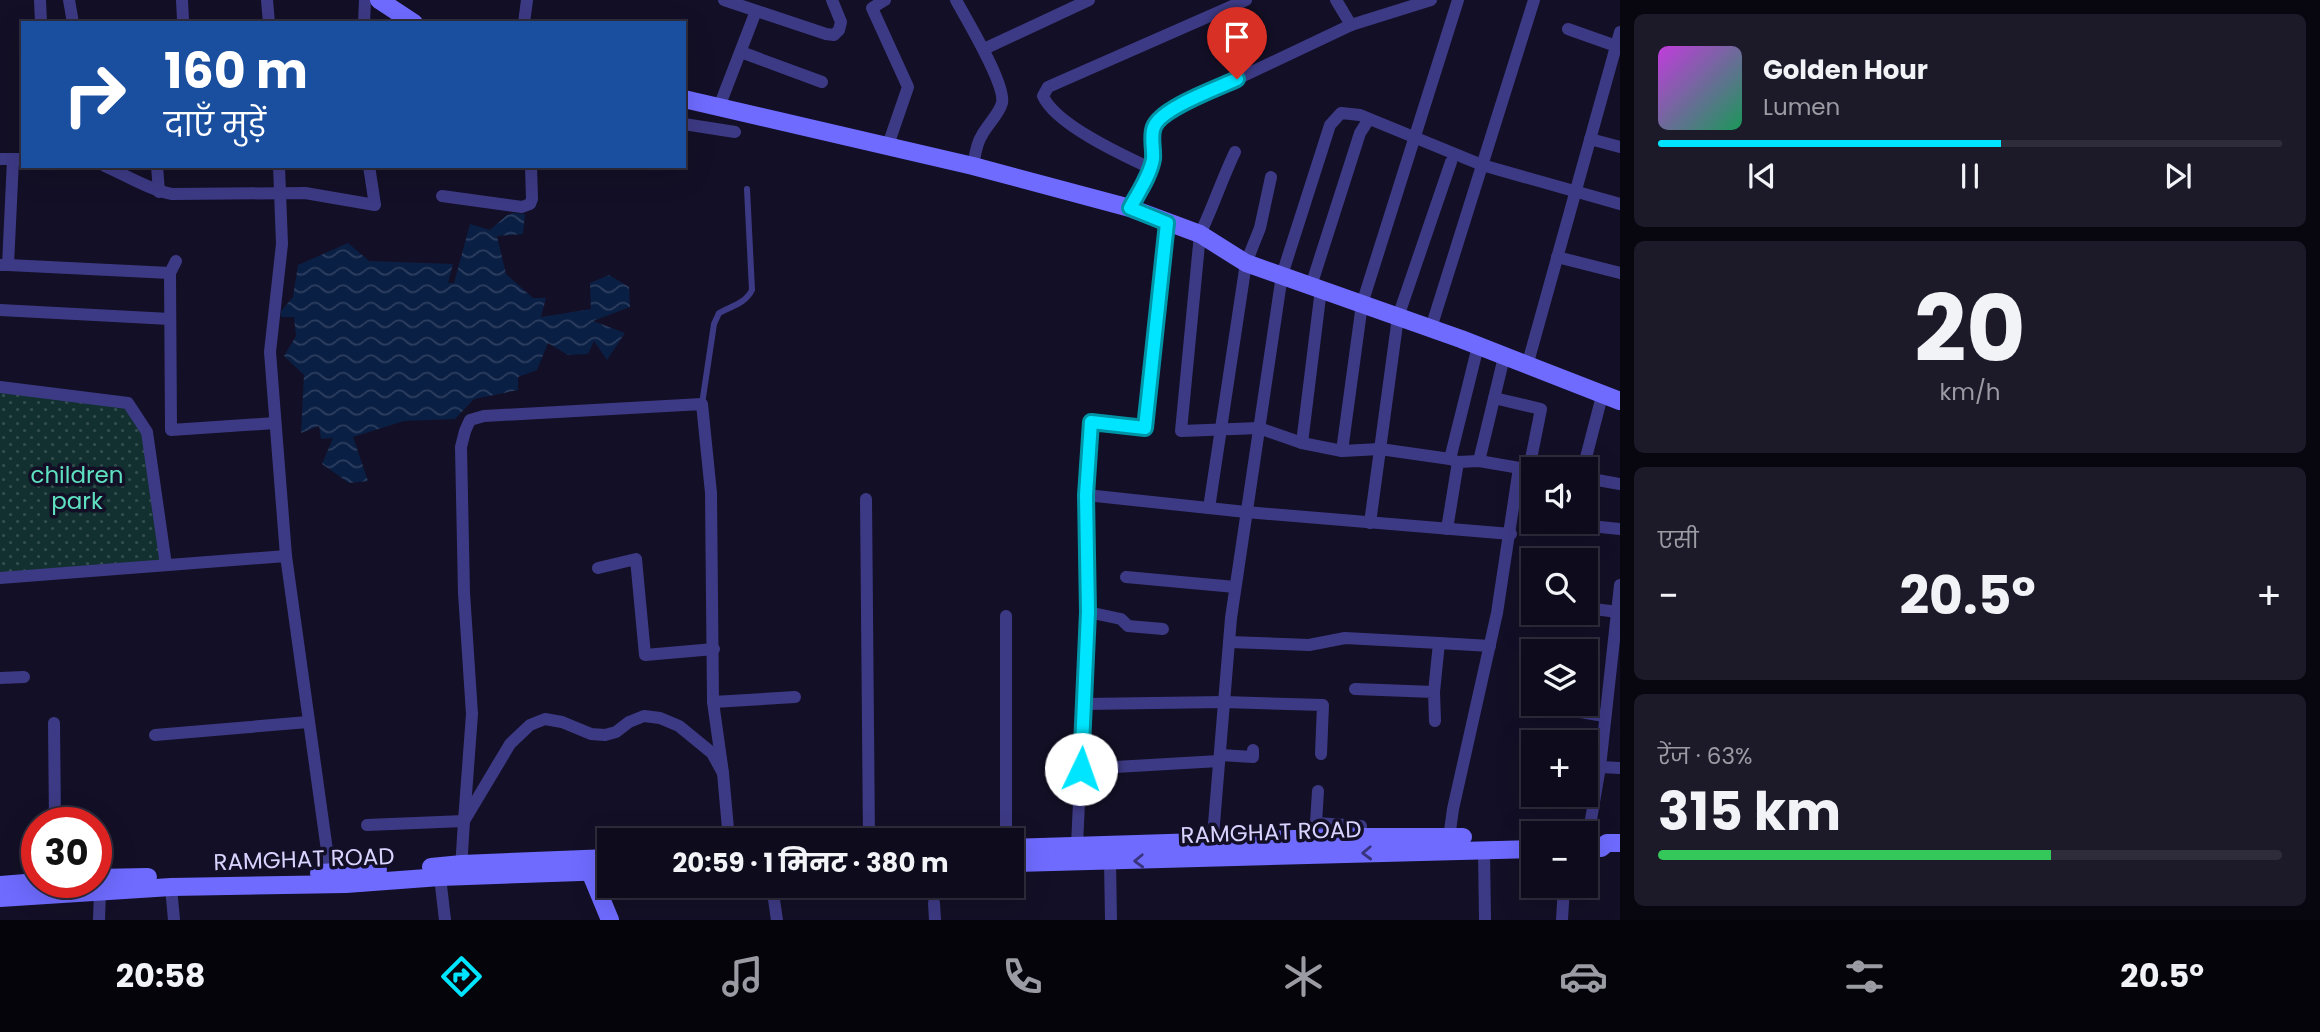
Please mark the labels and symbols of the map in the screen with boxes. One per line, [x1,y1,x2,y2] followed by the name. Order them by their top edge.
[1207,7,1267,79] pin
[30,459,124,517] park label: children park
[1044,732,1118,806] position arrow
[21,807,112,898] speed limit sign: 30
[1180,813,1362,851] street label: RAMGHAT ROAD
[213,840,395,878] street label: RAMGHAT ROAD
[1361,845,1372,860] one-way arrow
[1134,853,1145,868] one-way arrow

